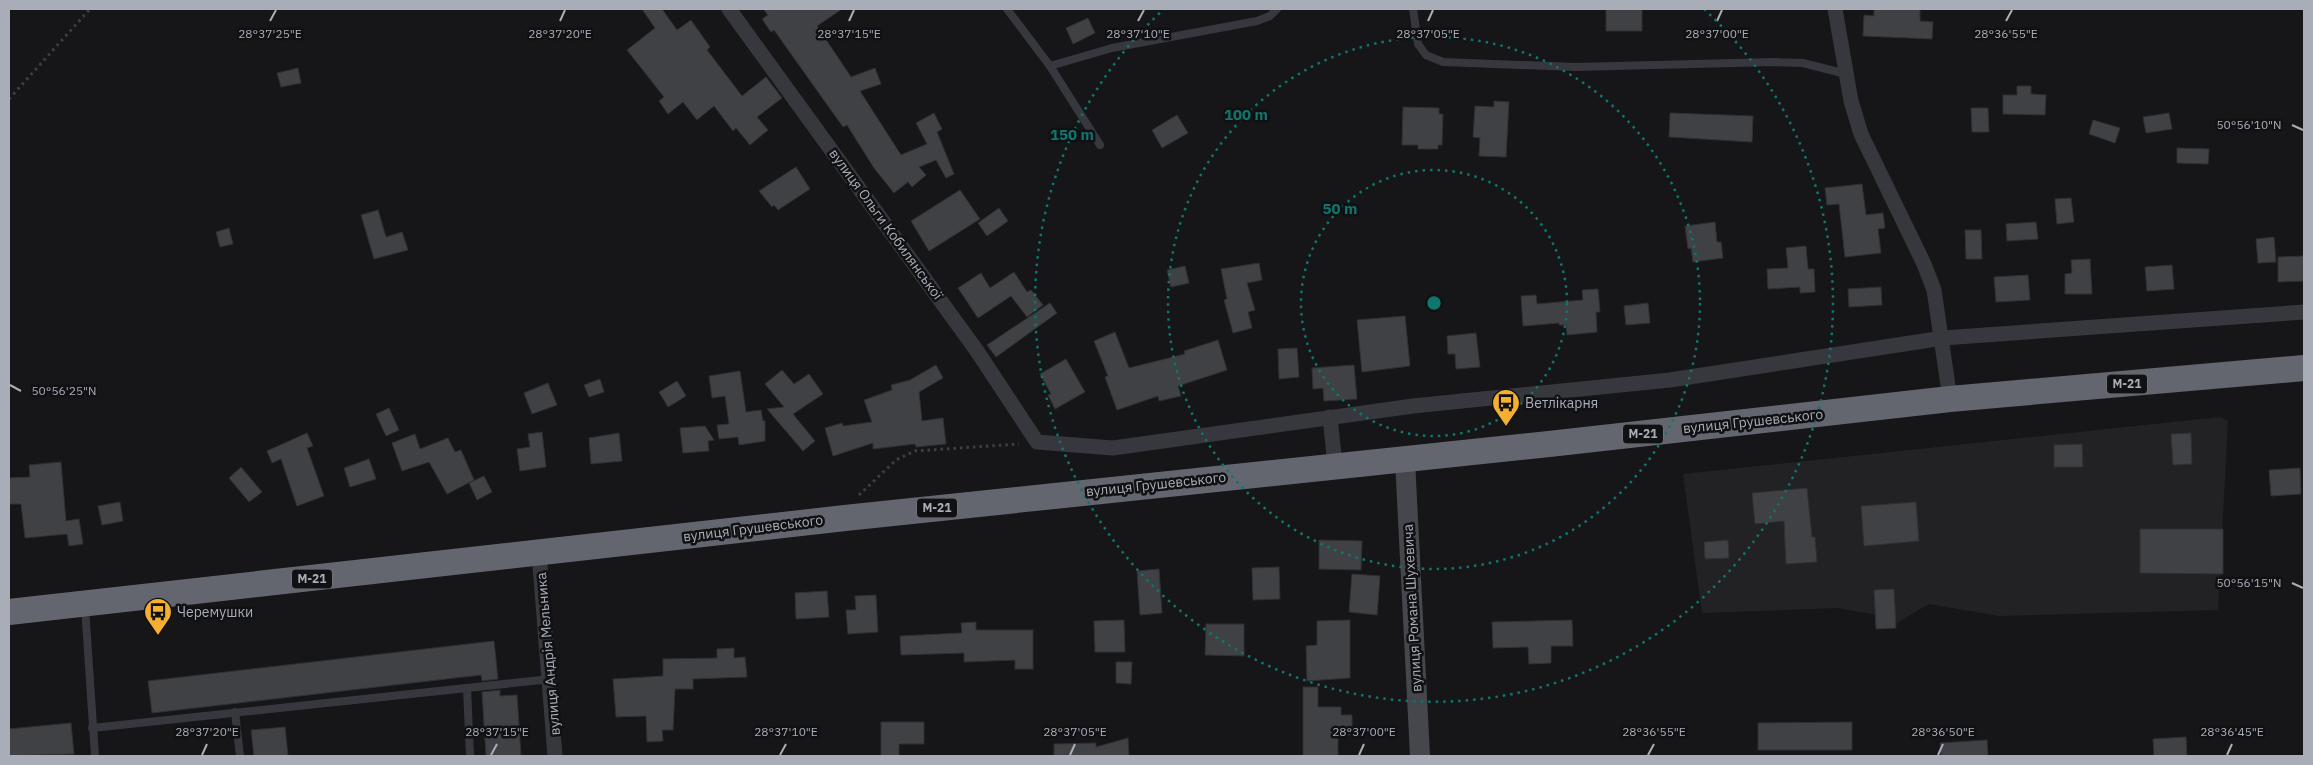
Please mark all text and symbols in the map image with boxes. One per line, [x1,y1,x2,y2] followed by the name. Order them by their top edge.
[238,26,302,41] text: 28°37'25"E
[528,26,592,41] text: 28°37'20"E
[817,26,881,41] text: 28°37'15"E
[1106,26,1170,41] text: 28°37'10"E
[1396,26,1460,41] text: 28°37'05"E
[1685,26,1749,41] text: 28°37'00"E
[1974,26,2038,41] text: 28°36'55"E
[1224,105,1268,124] text: 100 m
[2216,117,2282,132] text: 50°56'10"N
[1050,125,1094,144] text: 150 m
[825,145,947,303] street label: вулиця Ольги Кобилянської
[1323,199,1357,218] text: 50 m
[1425,294,1443,312] centre of rings
[2107,374,2147,394] road number: М-21
[31,383,97,398] text: 50°56'25"N
[1491,388,1521,427] bus stop icon: Ветлікарня
[1525,394,1598,412] place label: Ветлікарня
[1682,405,1824,437] street label: вулиця Грушевського
[1623,424,1663,444] road number: М-21
[1085,468,1227,500] street label: вулиця Грушевського
[917,498,957,518] road number: М-21
[682,510,824,546] street label: вулиця Грушевського
[1399,523,1425,692] street label: вулиця Романа Шухевича
[292,570,332,588] road number: М-21
[532,571,564,736] street label: вулиця Андрія Мельника
[2216,575,2282,590] text: 50°56'15"N
[143,597,173,636] bus stop icon: Черемушки
[177,603,253,621] place label: Черемушки
[175,724,239,739] text: 28°37'20"E
[465,724,529,739] text: 28°37'15"E
[754,724,818,739] text: 28°37'10"E
[1043,724,1107,739] text: 28°37'05"E
[1332,724,1396,739] text: 28°37'00"E
[1622,724,1686,739] text: 28°36'55"E
[1911,724,1975,739] text: 28°36'50"E
[2200,724,2264,739] text: 28°36'45"E

